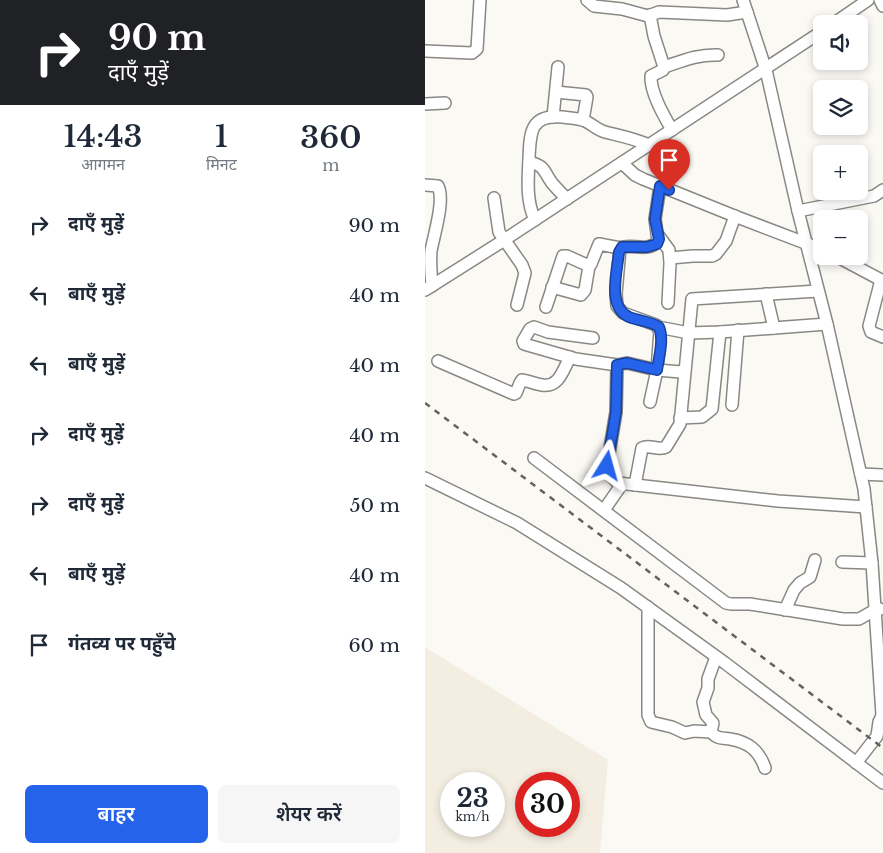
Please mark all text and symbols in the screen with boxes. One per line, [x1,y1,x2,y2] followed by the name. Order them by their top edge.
[813,15,868,265] map controls
[813,15,868,70] button: sound
[108,16,206,59] text: 90 m
[25,20,90,85] icon: right
[108,59,169,86] text: दाएँ मुड़ें
[813,80,868,135] button: layers
[64,118,143,155] text: 14:43
[215,118,228,155] text: 1
[300,119,361,156] text: 360
[648,139,690,190] pin
[813,145,868,200] button: +
[655,146,683,174] icon: arrive
[81,154,125,174] text: आगमन
[206,154,237,174] text: मिनट
[322,155,339,175] text: m
[813,210,868,265] button: −
[25,211,53,239] icon: right
[68,212,124,235] text: दाएँ मुड़ें
[348,214,400,237] text: 90 m
[25,281,53,309] icon: left
[68,282,125,305] text: बाएँ मुड़ें
[349,284,400,307] text: 40 m
[25,351,53,379] icon: left
[68,352,125,375] text: बाएँ मुड़ें
[349,354,400,377] text: 40 m
[25,421,53,449] icon: right
[68,422,124,445] text: दाएँ मुड़ें
[349,424,400,447] text: 40 m
[580,439,632,491] position arrow
[25,491,53,519] icon: right
[68,492,124,515] text: दाएँ मुड़ें
[350,494,400,517] text: 50 m
[25,561,53,589] icon: left
[68,562,125,585] text: बाएँ मुड़ें
[349,564,400,587] text: 40 m
[25,631,53,659] icon: arrive
[68,632,176,655] text: गंतव्य पर पहुँचे
[348,634,400,657] text: 60 m
[515,772,580,837] speed limit sign: 30
[456,783,489,814] text: 23
[25,785,208,843] button: बाहर
[218,785,400,843] button: शेयर करें
[455,809,490,824] text: km/h

